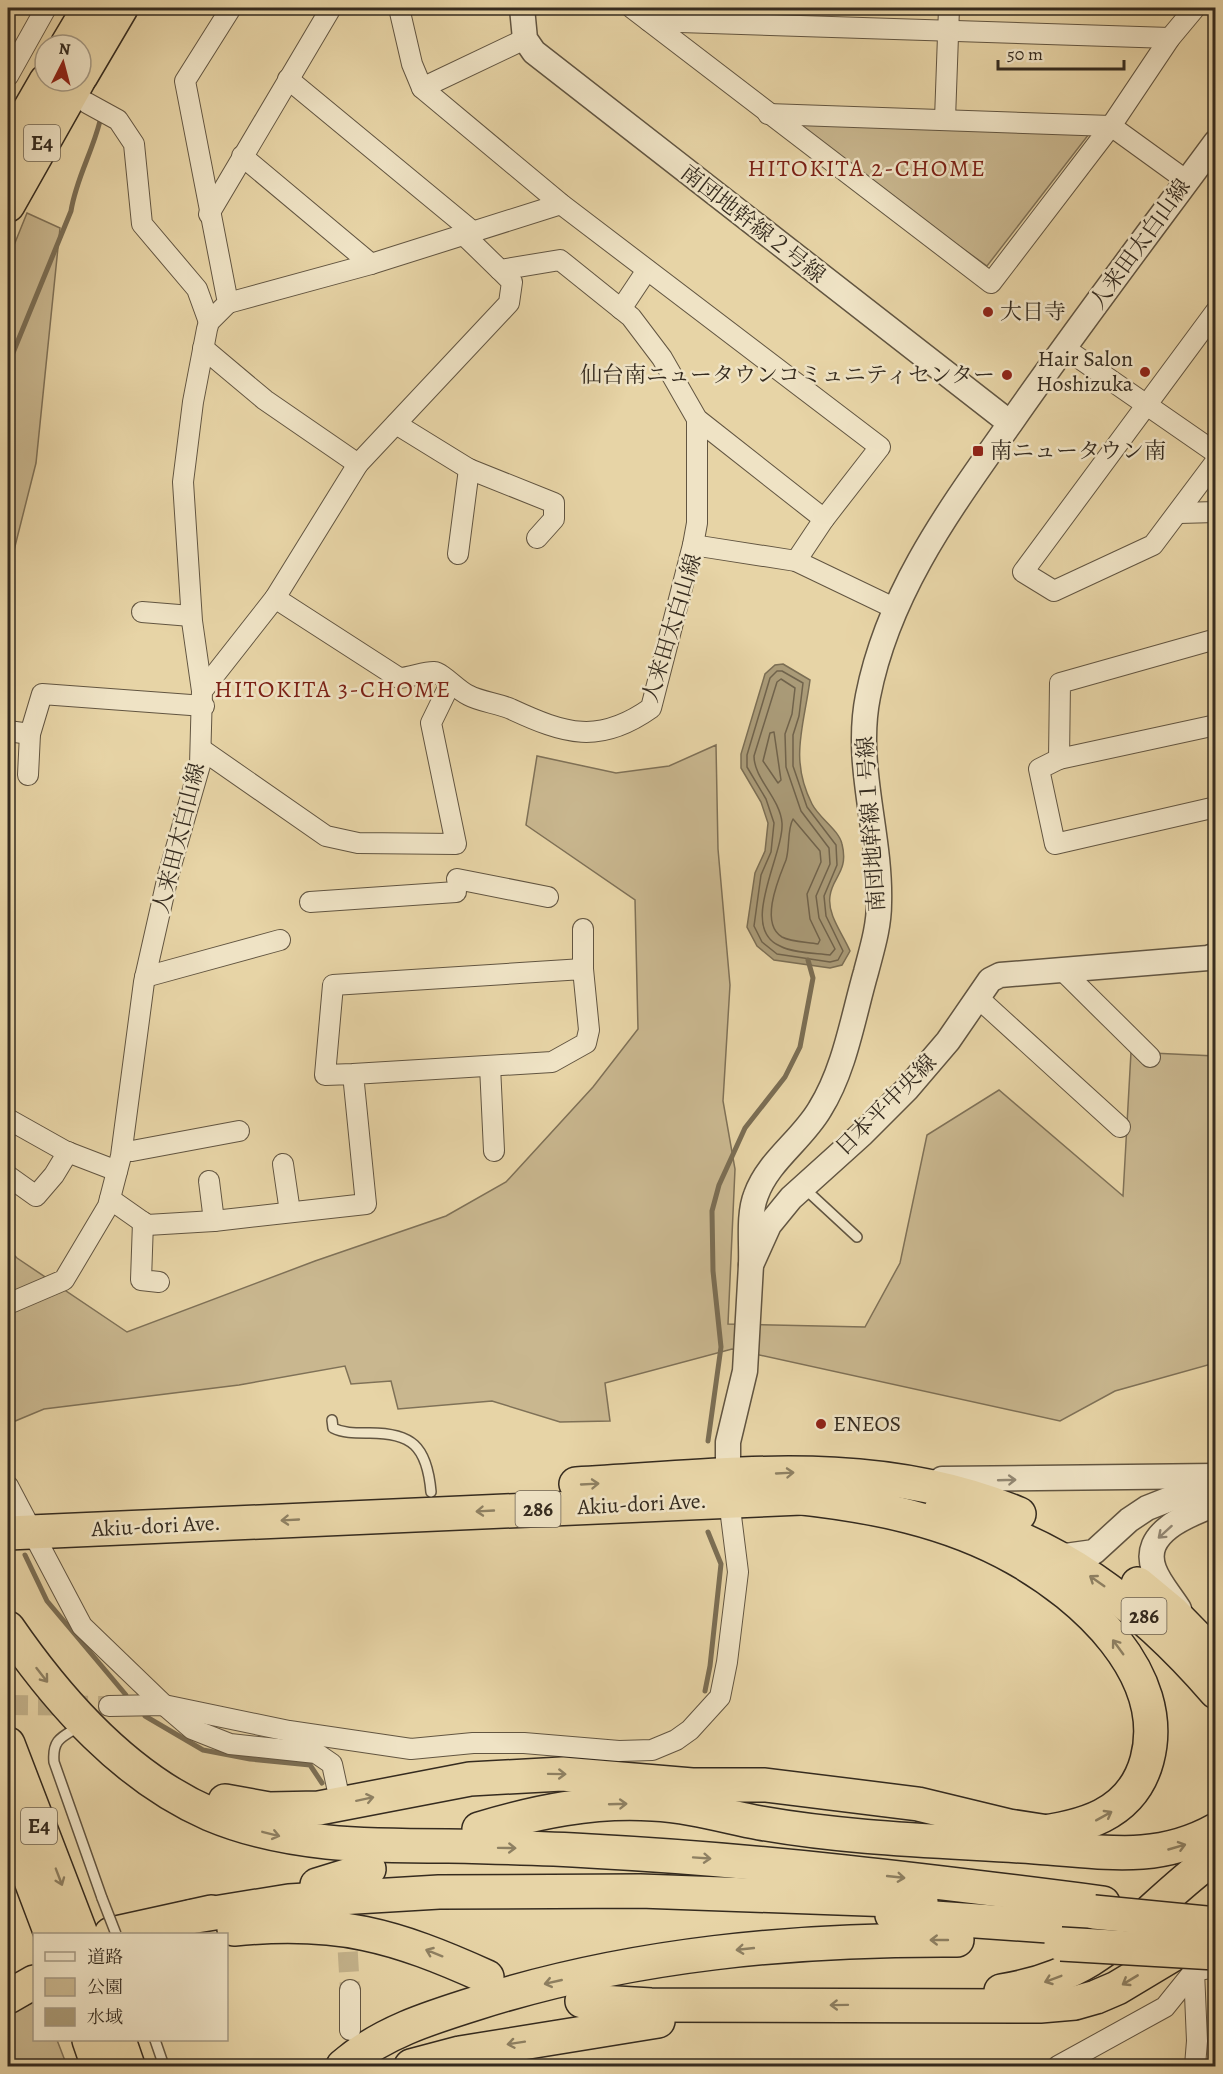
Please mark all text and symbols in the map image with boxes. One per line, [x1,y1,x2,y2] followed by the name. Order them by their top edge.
[33,33,93,93] north arrow
[998,33,1124,71] scale bar
[58,38,72,61] text: N
[1007,42,1043,66] text: 50 m
[24,125,60,161] road number: E4
[748,152,987,184] district label: HITOKITA 2-CHOME
[674,158,832,290] street label: 南団地幹線２号線
[1083,173,1197,315] street label: 人来田太白山線
[1000,297,1066,327] place label: 大日寺
[981,305,995,319] marker: 大日寺
[1036,344,1134,399] place label: Hair Salon Hoshizuka
[580,360,995,390] place label: 仙台南ニュータウンコミュニティセンター
[1138,365,1152,379] marker: Hair Salon Hoshizuka
[1000,368,1014,382] marker: 仙台南ニュータウンコミュニティセンター
[990,436,1166,466] place label: 南ニュータウン南
[971,444,985,458] marker: 南ニュータウン南
[635,550,709,706] street label: 人来田太白山線
[214,673,452,705] district label: HITOKITA 3-CHOME
[850,735,892,913] street label: 南団地幹線１号線
[146,760,212,916] street label: 人来田太白山線
[829,1048,943,1162] street label: 日本平中央線
[833,1409,901,1439] place label: ENEOS
[814,1417,828,1431] marker: ENEOS
[775,1468,795,1479] one-way arrow
[996,1474,1016,1485] one-way arrow
[580,1478,600,1489] one-way arrow
[576,1486,707,1522] street label: Akiu-dori Ave.
[516,1491,560,1527] road number: 286
[475,1506,495,1517] one-way arrow
[90,1508,221,1544] street label: Akiu-dori Ave.
[281,1515,301,1526] one-way arrow
[1157,1525,1172,1539] one-way arrow
[1089,1575,1105,1587] one-way arrow
[1122,1598,1166,1634] road number: 286
[1112,1639,1124,1656] one-way arrow
[35,1667,48,1683] one-way arrow
[547,1768,567,1780] one-way arrow
[355,1793,374,1805] one-way arrow
[608,1798,628,1810] one-way arrow
[21,1808,57,1844] road number: E4
[1095,1810,1112,1822] one-way arrow
[261,1828,280,1840] one-way arrow
[1168,1841,1187,1852] one-way arrow
[496,1842,516,1853] one-way arrow
[691,1853,711,1864] one-way arrow
[54,1867,65,1885] one-way arrow
[885,1872,905,1883] one-way arrow
[33,1933,228,2041] legend
[930,1934,950,1945] one-way arrow
[735,1944,755,1955] one-way arrow
[87,1945,123,1969] text: 道路
[425,1947,444,1958] one-way arrow
[1044,1974,1063,1985] one-way arrow
[87,1975,123,1999] text: 公園
[1122,1975,1139,1987] one-way arrow
[543,1977,562,1989] one-way arrow
[830,1999,850,2011] one-way arrow
[87,2005,123,2029] text: 水域
[507,2037,526,2048] one-way arrow

